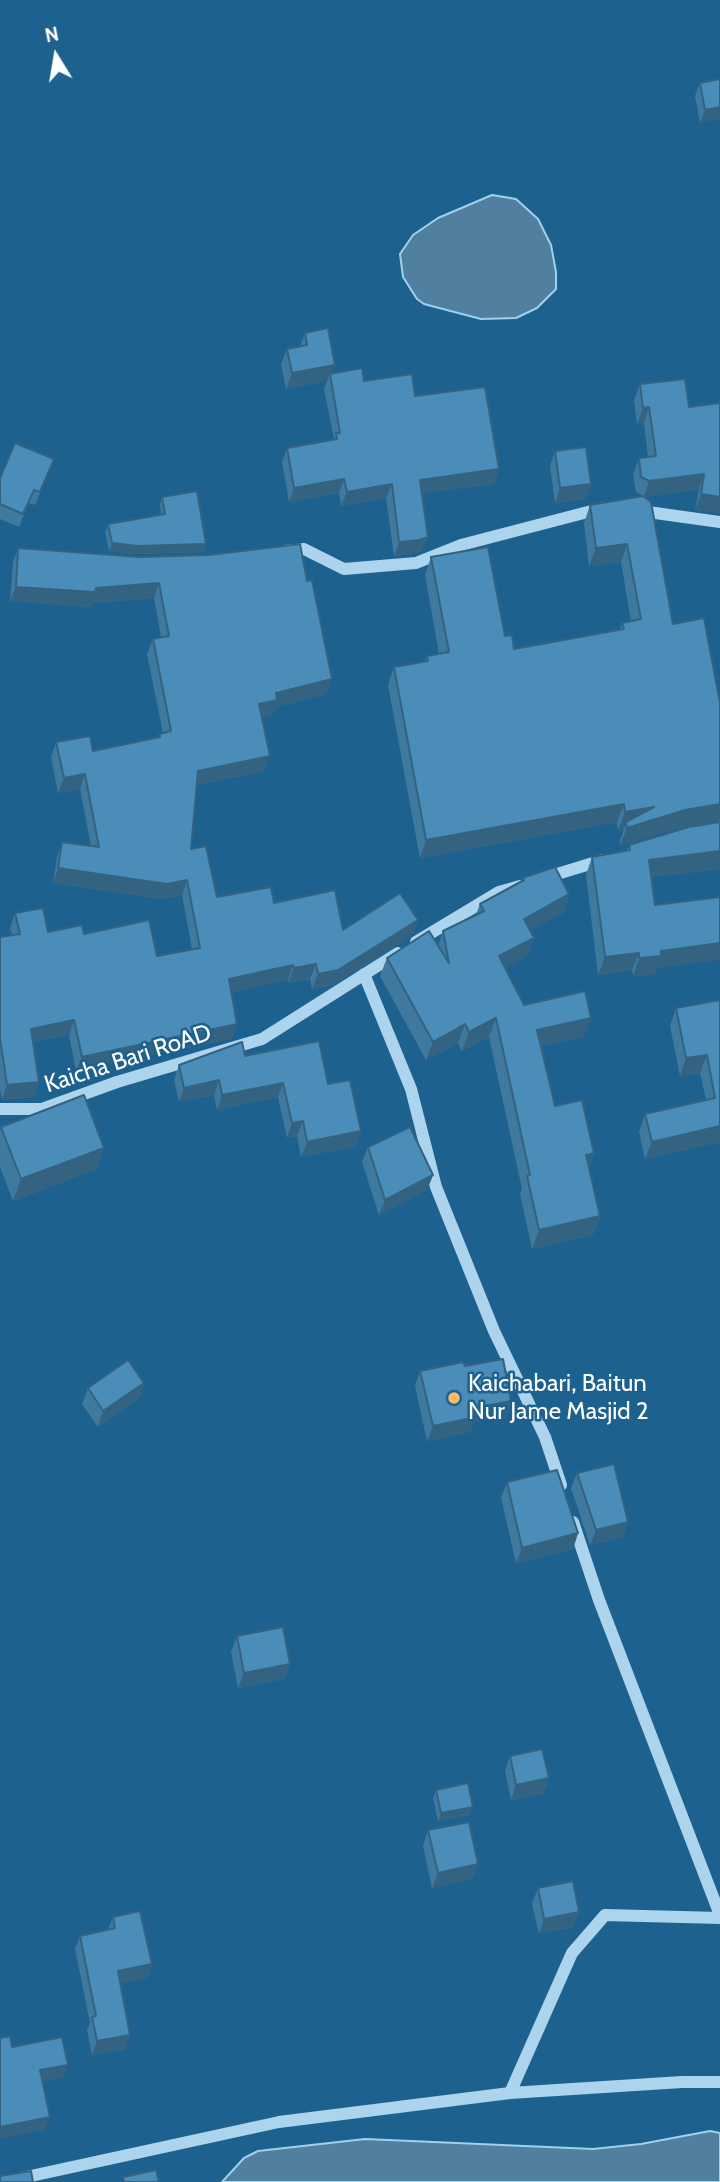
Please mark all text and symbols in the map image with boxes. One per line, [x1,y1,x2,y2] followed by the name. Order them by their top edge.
[21,21,91,91] north arrow
[43,22,61,47] text: N
[41,1018,215,1100] street label: Kaicha Bari RoAD
[468,1370,649,1426] place label: Kaichabari, Baitun Nur Jame Masjid 2
[446,1390,462,1406] marker: Kaichabari, Baitun Nur Jame Masjid 2

